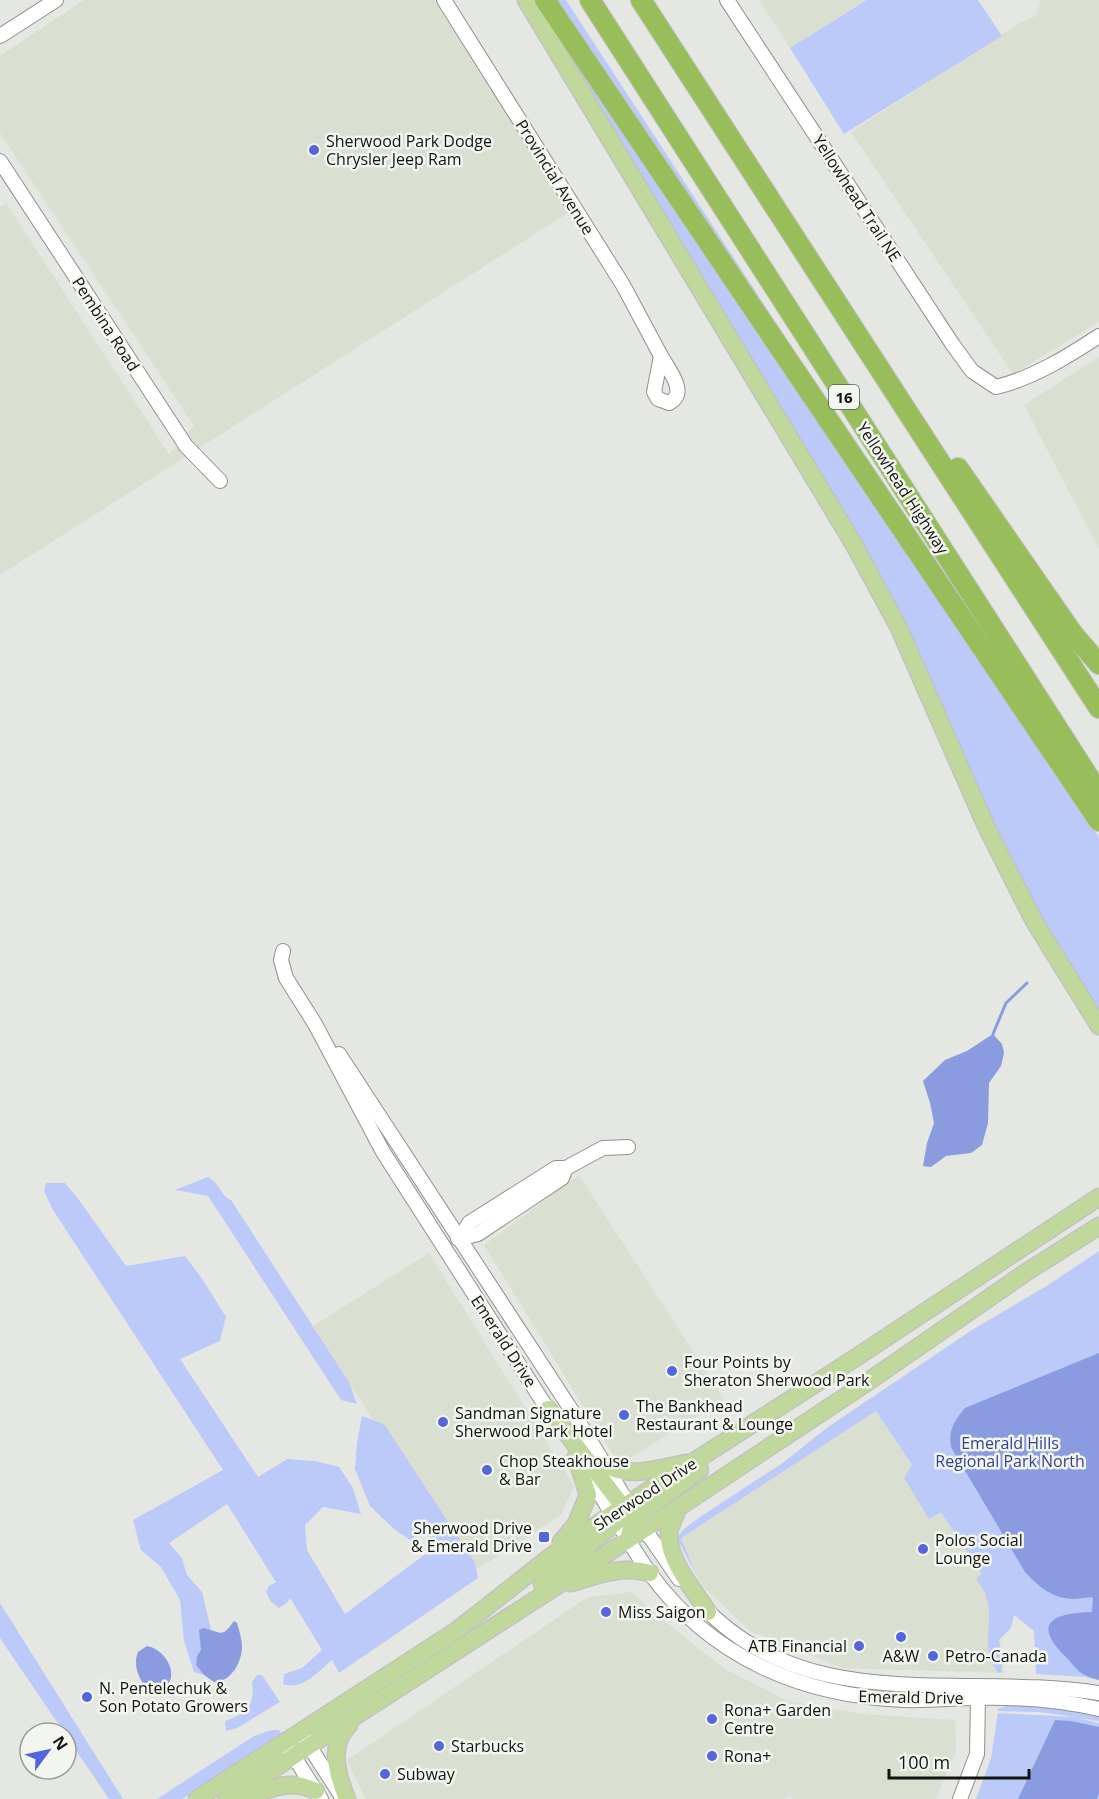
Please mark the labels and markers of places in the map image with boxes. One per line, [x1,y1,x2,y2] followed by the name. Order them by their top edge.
[326,130,492,170] place label: Sherwood Park Dodge Chrysler Jeep Ram
[307,143,321,157] marker: Sherwood Park Dodge Chrysler Jeep Ram
[684,1351,870,1391] place label: Four Points by Sheraton Sherwood Park
[665,1364,679,1378] marker: Four Points by Sheraton Sherwood Park
[636,1395,793,1435] place label: The Bankhead Restaurant & Lounge
[455,1402,612,1442] place label: Sandman Signature Sherwood Park Hotel
[617,1408,631,1422] marker: The Bankhead Restaurant & Lounge
[436,1415,450,1429] marker: Sandman Signature Sherwood Park Hotel
[499,1450,629,1490] place label: Chop Steakhouse & Bar
[480,1463,494,1477] marker: Chop Steakhouse & Bar
[411,1517,532,1557] place label: Sherwood Drive & Emerald Drive
[935,1529,1023,1569] place label: Polos Social Lounge
[537,1530,551,1544] marker: Sherwood Drive & Emerald Drive
[916,1542,930,1556] marker: Polos Social Lounge
[618,1601,706,1623] place label: Miss Saigon
[599,1605,613,1619] marker: Miss Saigon
[894,1630,908,1644] marker: A&W
[748,1635,847,1657] place label: ATB Financial
[852,1639,866,1653] marker: ATB Financial
[883,1645,920,1667] place label: A&W
[945,1645,1047,1667] place label: Petro-Canada
[926,1649,940,1663] marker: Petro-Canada
[99,1677,248,1717] place label: N. Pentelechuk & Son Potato Growers
[80,1690,94,1704] marker: N. Pentelechuk & Son Potato Growers
[724,1699,831,1739] place label: Rona+ Garden Centre
[705,1712,719,1726] marker: Rona+ Garden Centre
[451,1735,524,1757] place label: Starbucks
[432,1739,446,1753] marker: Starbucks
[724,1745,771,1767] place label: Rona+
[705,1749,719,1763] marker: Rona+
[397,1763,456,1785] place label: Subway
[378,1767,392,1781] marker: Subway

